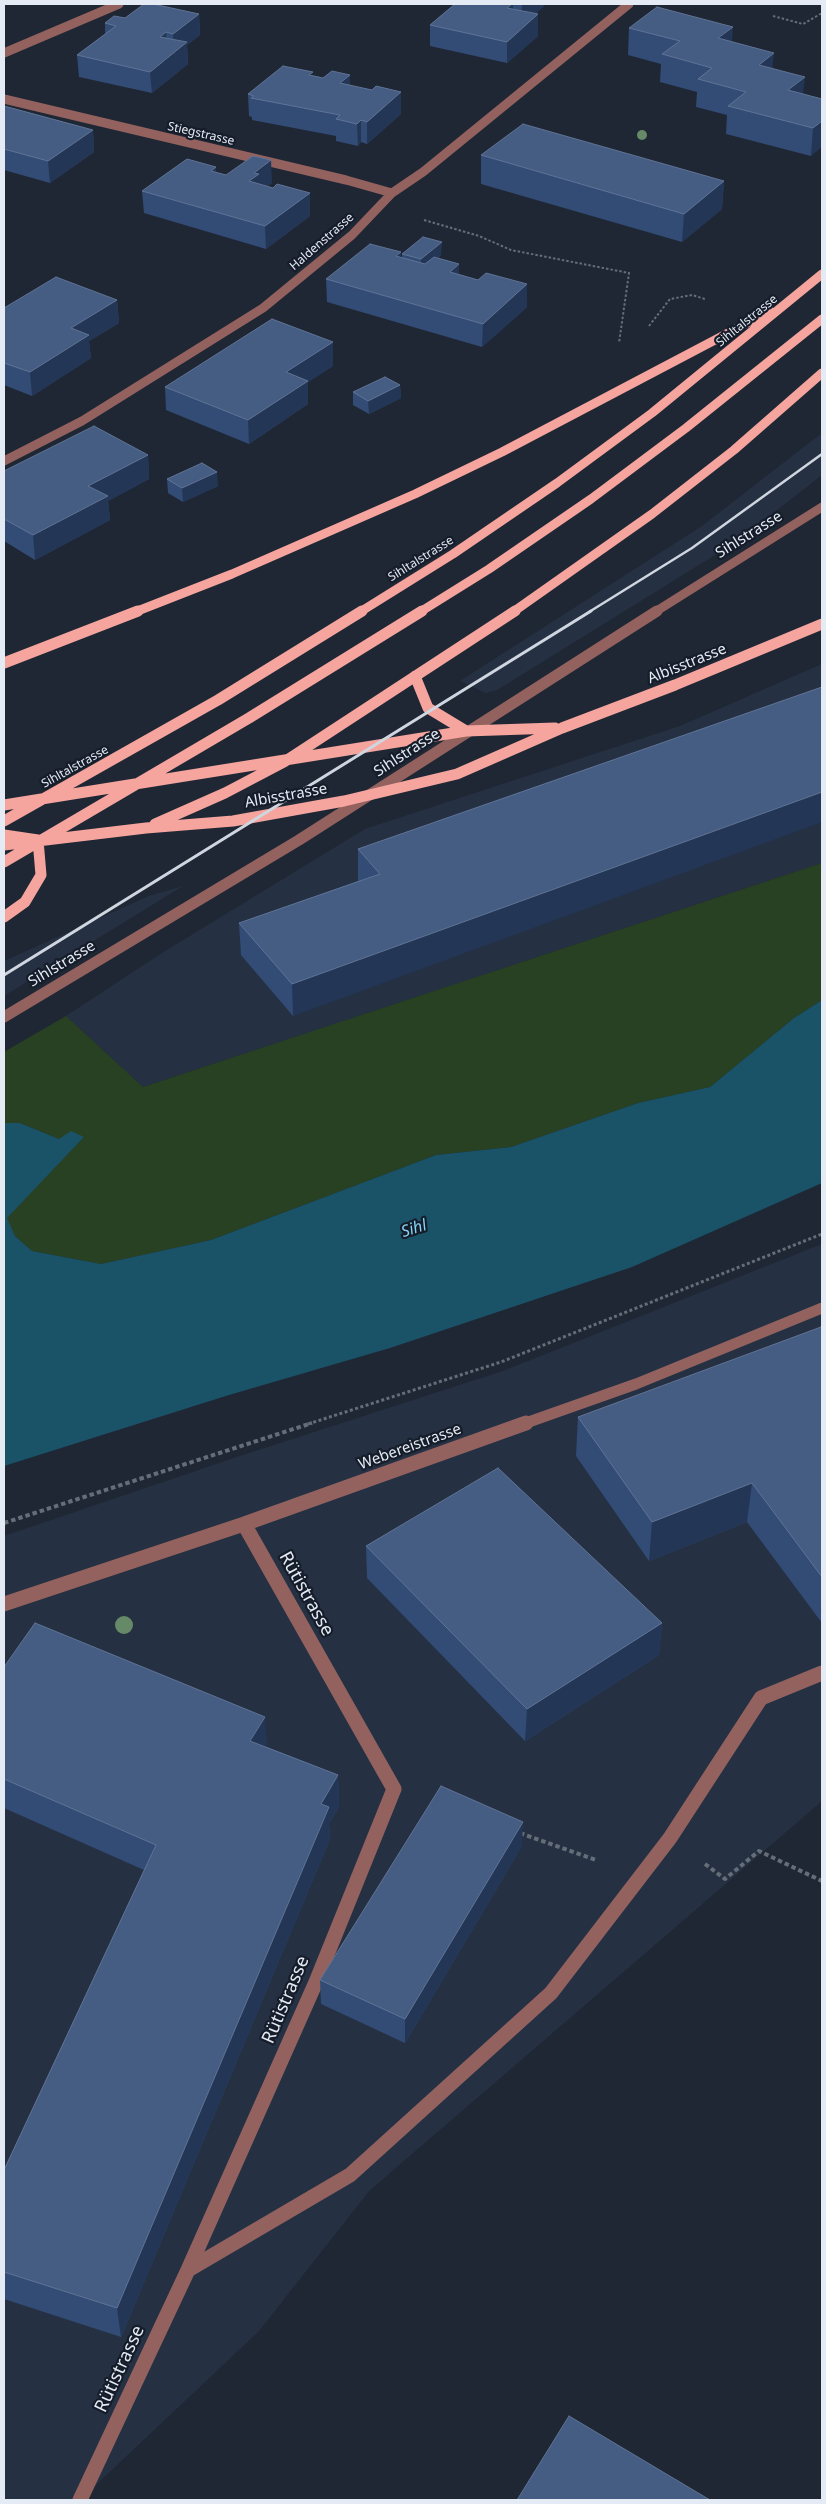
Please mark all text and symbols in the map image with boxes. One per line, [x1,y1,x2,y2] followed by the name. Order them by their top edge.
[166,119,236,149] street label: Stiegstrasse
[287,210,357,274] street label: Haldenstrasse
[714,292,780,350] street label: Sihltalstrasse
[712,507,786,563] street label: Sihlstrasse
[386,533,456,585] street label: Sihltalstrasse
[645,640,729,688] street label: Albisstrasse
[371,725,443,781] street label: Sihlstrasse
[39,743,111,791] street label: Sihltalstrasse
[243,780,329,812] street label: Albisstrasse
[25,937,99,991] street label: Sihlstrasse
[399,1216,429,1242] water label: Sihl
[356,1420,464,1474] street label: Webereistrasse
[274,1548,338,1640] street label: Rütistrasse
[258,1953,314,2047] street label: Rütistrasse
[91,2322,149,2416] street label: Rütistrasse

